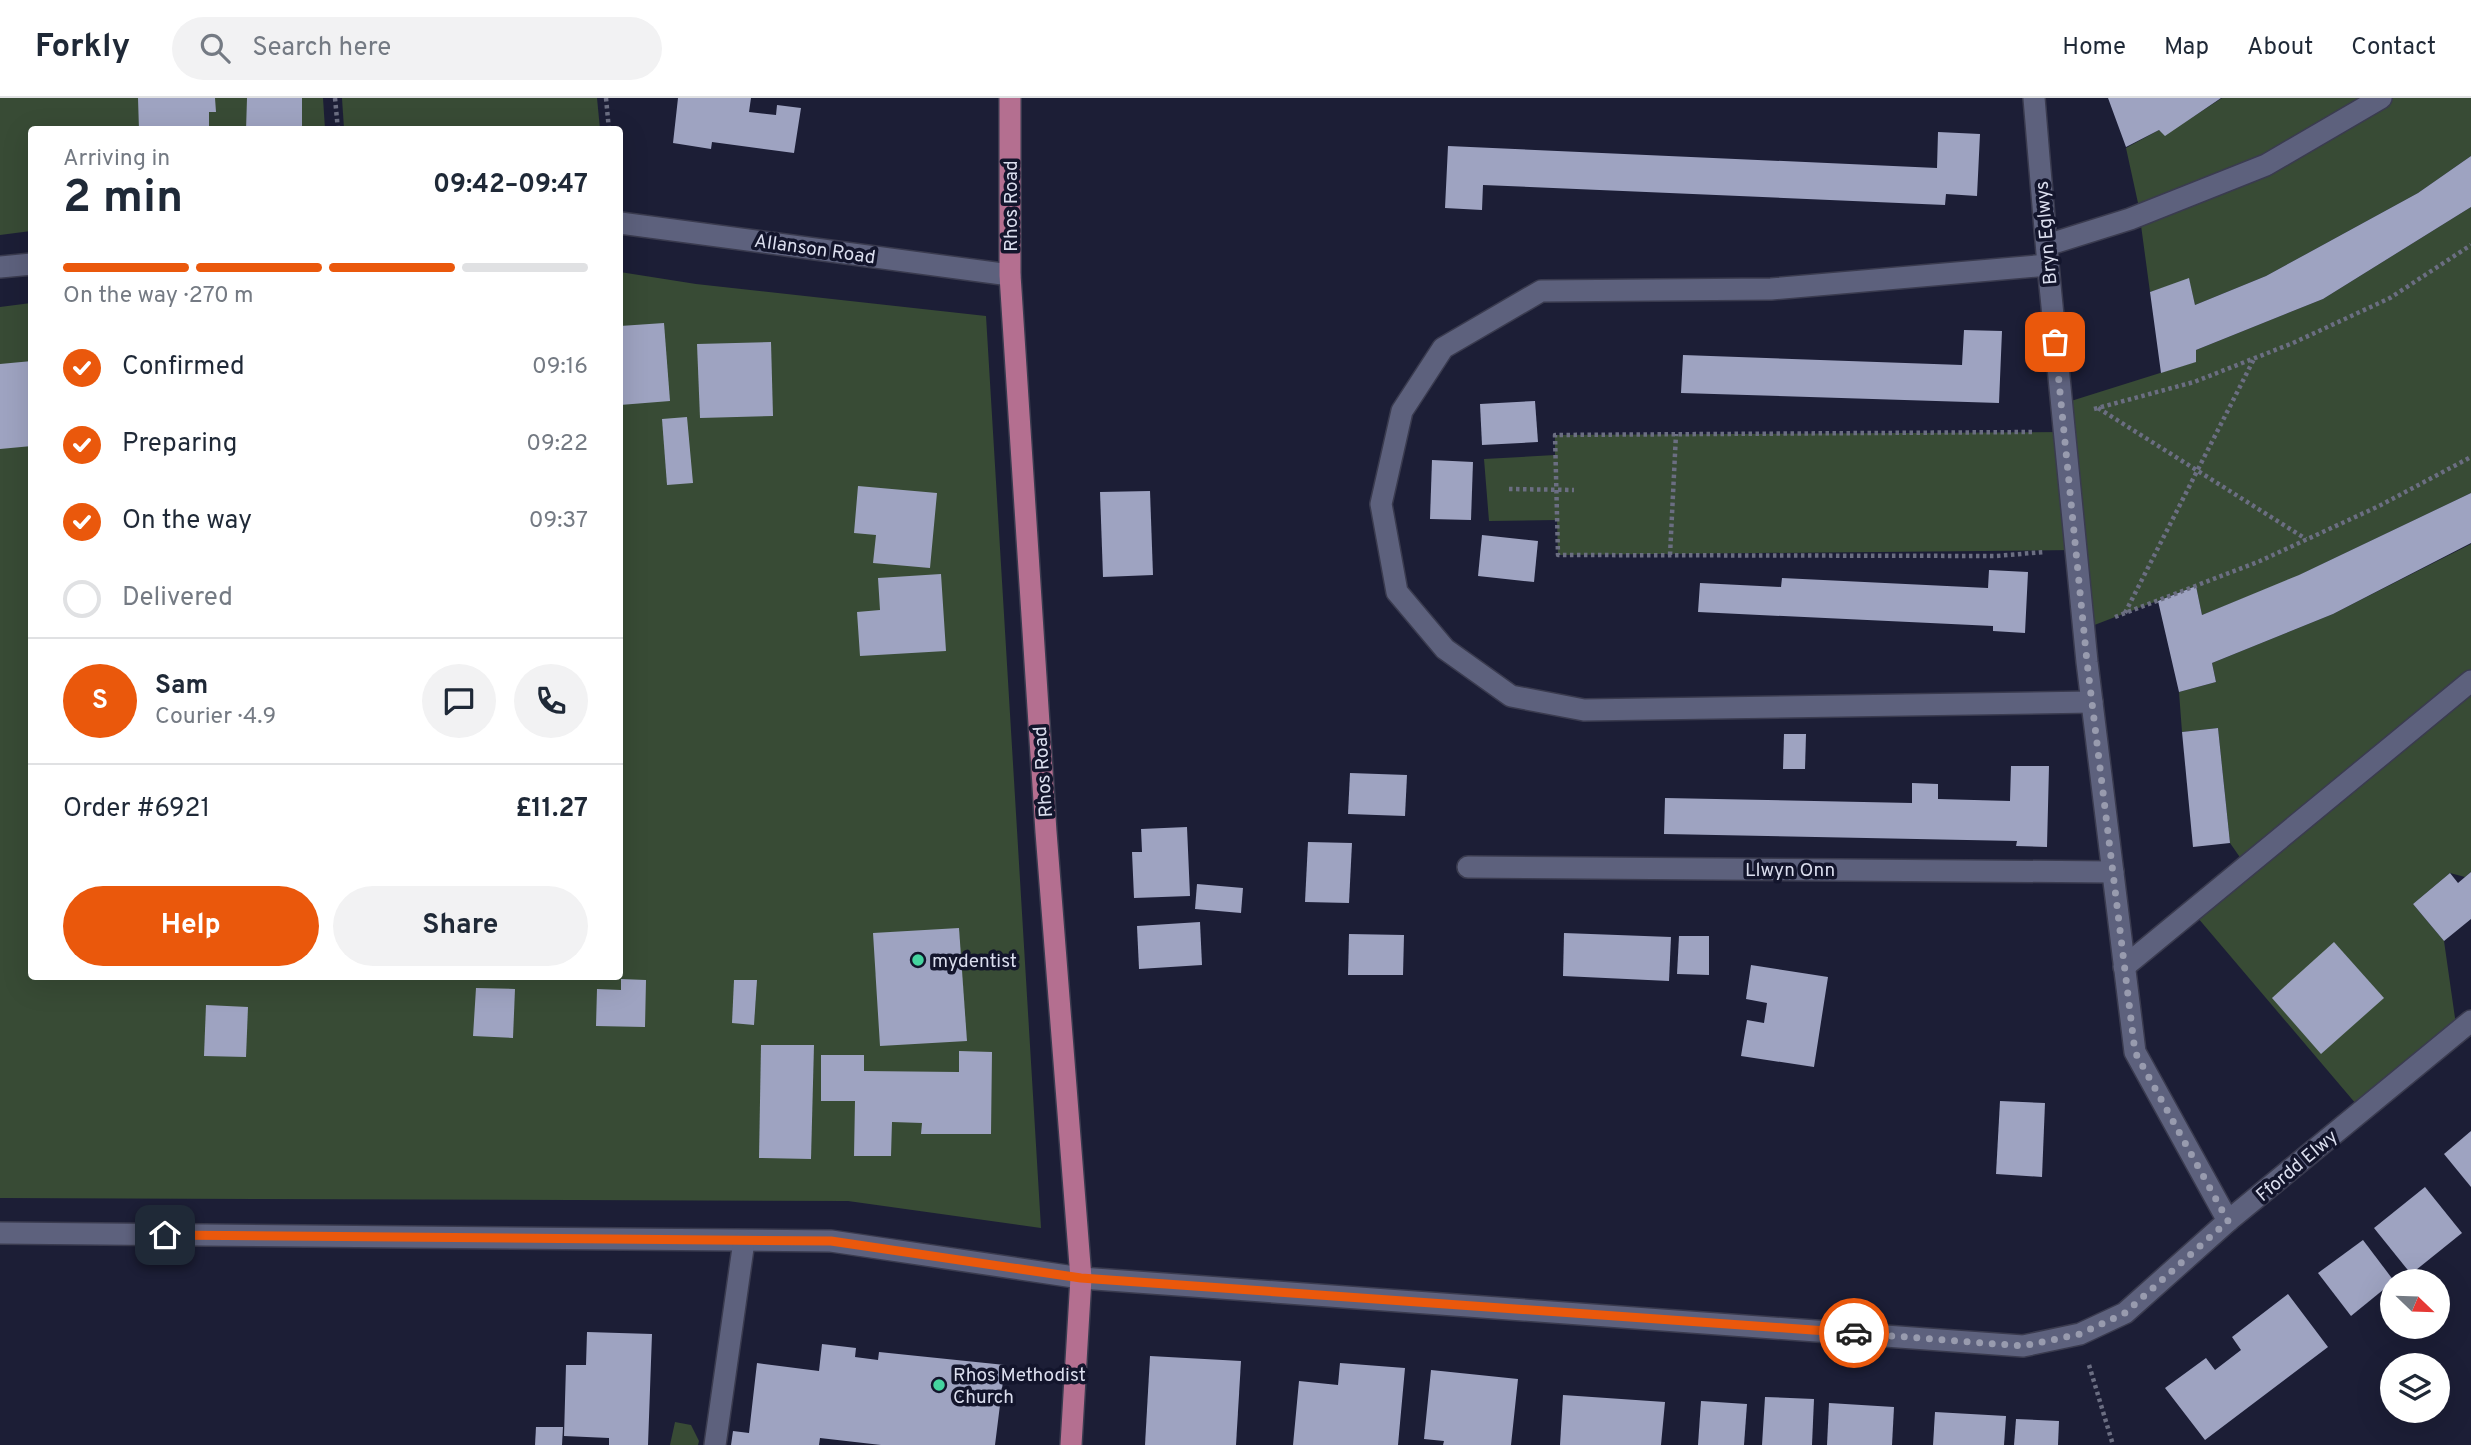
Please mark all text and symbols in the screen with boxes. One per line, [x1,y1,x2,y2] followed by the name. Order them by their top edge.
[172,17,662,80] search box
[35,27,130,69] text: Forkly
[196,29,234,67] icon: search
[252,32,391,65] text: Search here
[2062,33,2126,63] text: Home
[2164,33,2209,63] text: Map
[2247,33,2313,63] text: About
[2351,33,2436,63] text: Contact
[63,145,170,174] text: Arriving in
[1000,160,1024,252] street label: Rhos Road
[433,169,588,202] text: 09:42–09:47
[63,170,183,229] text: 2 min
[2031,180,2063,286] street label: Bryn Eglwys
[753,230,877,270] street label: Allanson Road
[63,282,254,311] text: On the way · 270 m
[2025,312,2085,372] pin
[2036,323,2074,361] icon: bag
[63,349,101,387] icon: check
[122,351,245,384] text: Confirmed
[532,353,588,382] text: 09:16
[63,426,101,464] icon: check
[122,428,237,461] text: Preparing
[526,430,588,459] text: 09:22
[63,503,101,541] icon: check
[122,505,252,538] text: On the way
[529,507,588,536] text: 09:37
[122,582,233,615] text: Delivered
[422,664,496,738] button: chat
[514,664,588,738] button: phone
[155,670,208,703] text: Sam
[92,685,108,718] text: S
[155,703,276,732] text: Courier · 4.9
[1029,725,1059,818] street label: Rhos Road
[63,793,210,826] text: Order #6921
[515,793,588,826] text: £11.27
[1745,859,1835,883] street label: Llwyn Onn
[63,886,319,966] button: Help
[333,886,588,966] button: Share
[932,950,1017,974] place label: mydentist
[910,952,926,968] marker: mydentist
[2251,1125,2343,1208] street label: Ffordd Elwy
[135,1205,195,1265] pin
[146,1216,184,1254] icon: home
[2380,1269,2450,1339] north arrow
[2380,1269,2450,1423] map controls
[1819,1298,1889,1368] courier
[1835,1314,1873,1352] icon: car
[2380,1353,2450,1423] button: layers
[953,1364,1086,1410] place label: Rhos Methodist Church
[931,1377,947,1393] marker: Rhos Methodist Church

